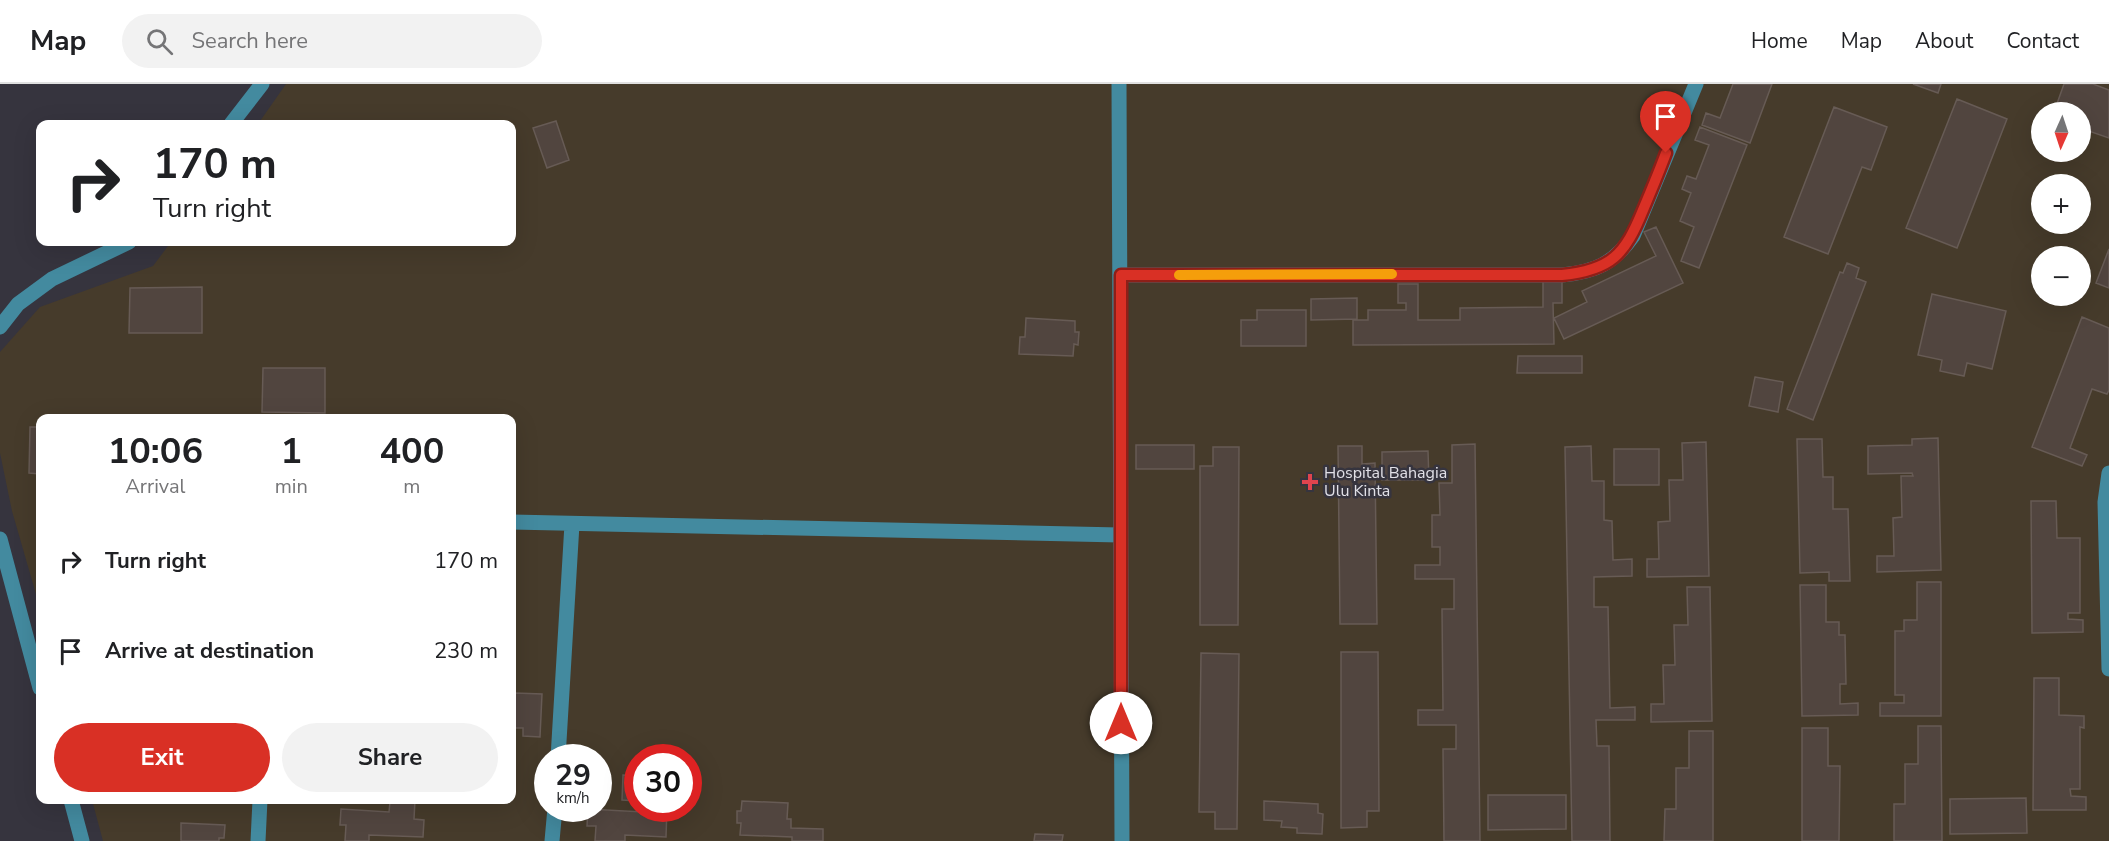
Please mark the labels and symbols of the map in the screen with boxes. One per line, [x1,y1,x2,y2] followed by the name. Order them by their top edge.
[1640,91,1691,153] pin
[2031,102,2091,162] north arrow
[1324,462,1447,502] place label: Hospital Bahagia Ulu Kinta
[1301,473,1319,491] marker: Hospital Bahagia Ulu Kinta
[1089,691,1153,755] position arrow
[624,744,702,822] speed limit sign: 30

